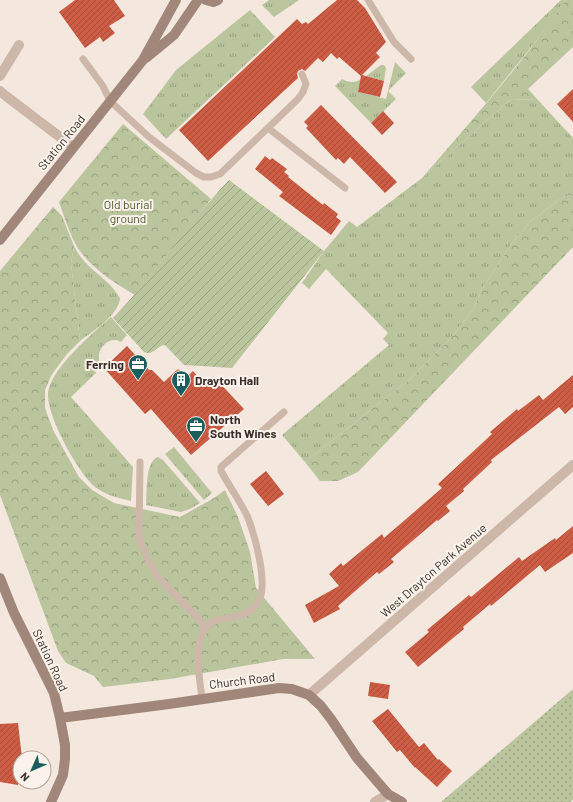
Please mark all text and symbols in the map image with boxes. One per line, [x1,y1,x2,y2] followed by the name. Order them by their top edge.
[35,112,87,172] street label: Station Road
[104,197,152,225] park label: Old burial ground
[127,353,149,381] office icon: Ferring
[86,357,124,371] place label: Ferring
[170,369,192,397] building icon: Drayton Hall
[195,373,259,387] place label: Drayton Hall
[210,412,277,440] place label: North South Wines
[185,415,207,443] office icon: North South Wines
[377,520,489,620] street label: West Drayton Park Avenue
[31,627,71,693] street label: Station Road
[208,669,276,691] street label: Church Road
[12,750,52,790] north arrow
[17,770,32,785] text: N

